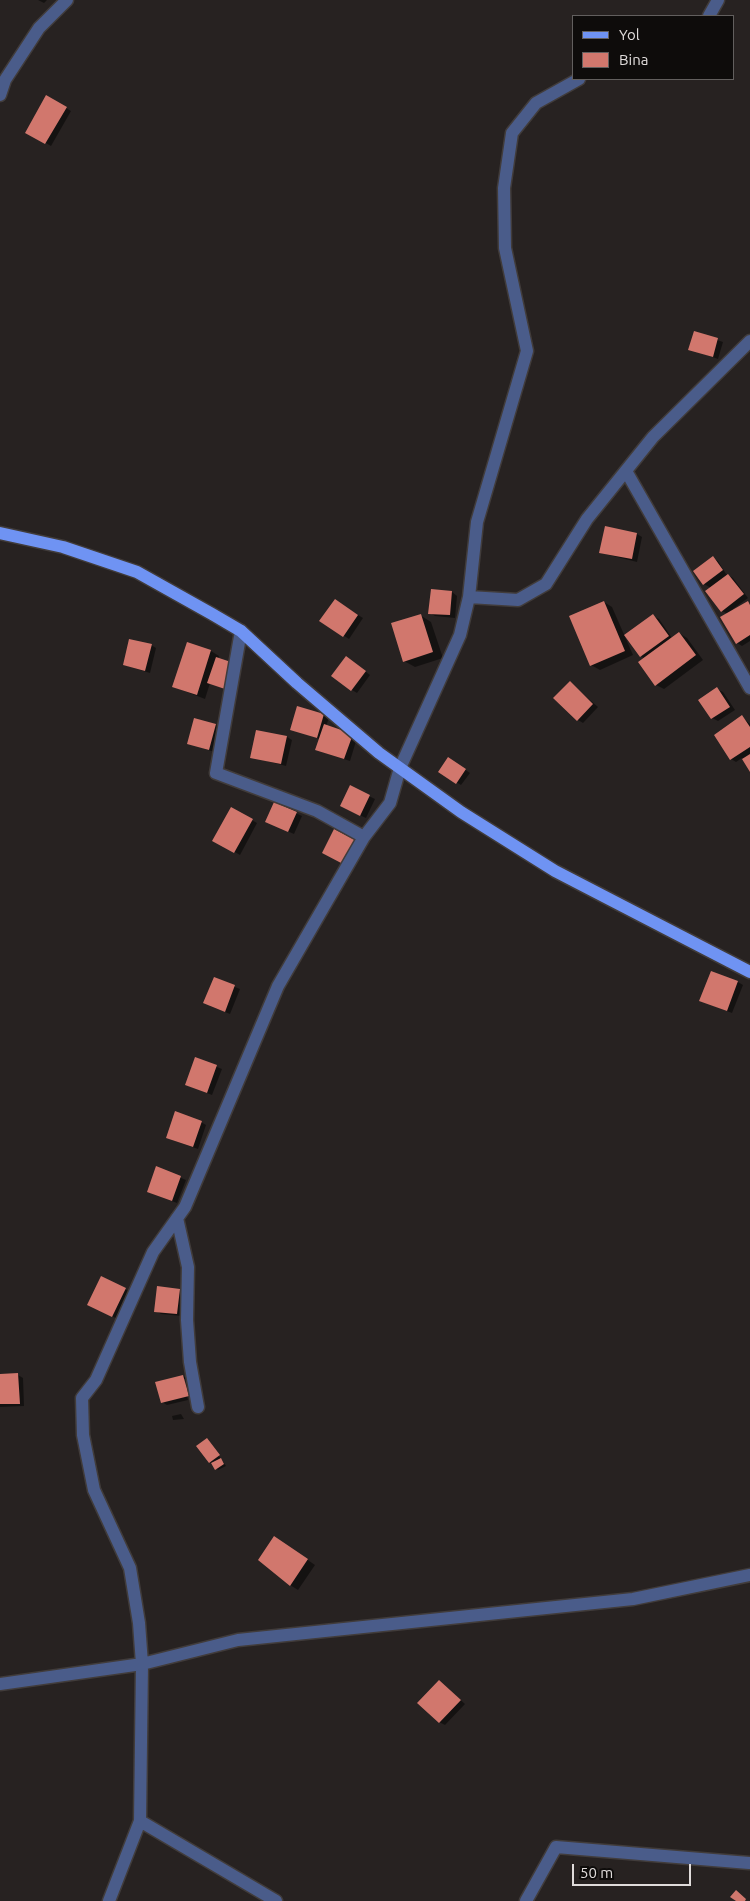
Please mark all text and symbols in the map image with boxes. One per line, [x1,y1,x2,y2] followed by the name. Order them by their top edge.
[572,15,735,80] legend
[619,26,640,43] text: Yol
[619,51,648,68] text: Bina
[575,1854,694,1886] scale bar
[580,1864,613,1881] text: 50 m

